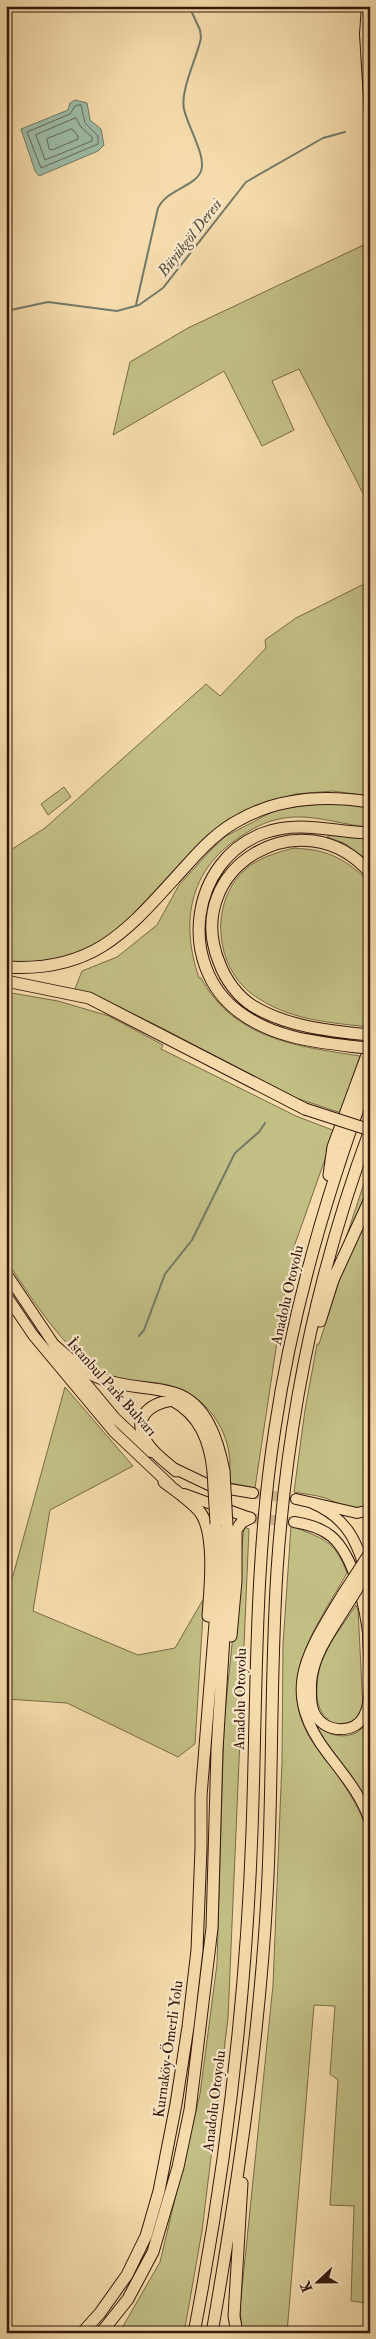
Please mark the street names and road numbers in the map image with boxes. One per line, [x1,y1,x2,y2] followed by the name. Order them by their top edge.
[267,1243,308,1348] street label: Anadolu Otoyolu
[62,1334,162,1440] street label: İstanbul Park Bulvarı
[230,1648,251,1751] street label: Anadolu Otoyolu
[148,1979,188,2119] street label: Kurnaköy-Ömerli Yolu
[199,2049,230,2154] street label: Anadolu Otoyolu

